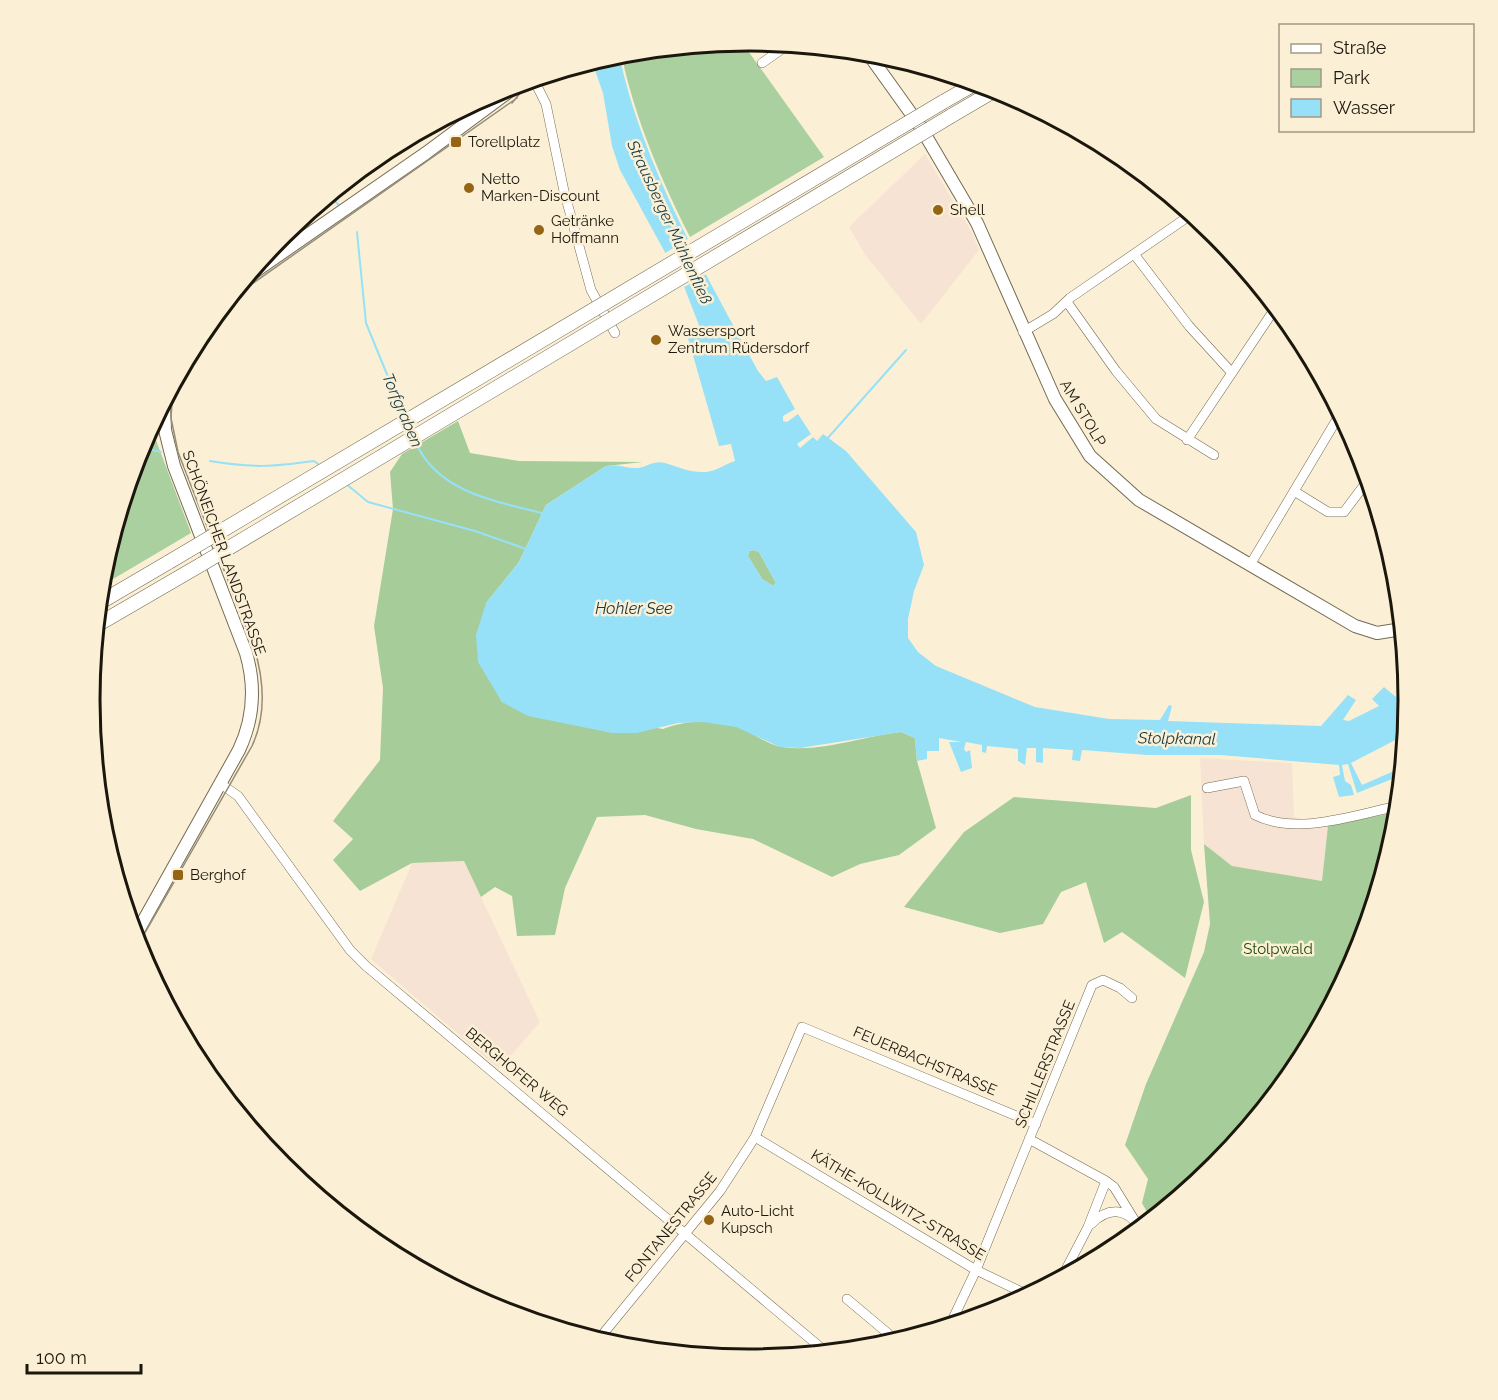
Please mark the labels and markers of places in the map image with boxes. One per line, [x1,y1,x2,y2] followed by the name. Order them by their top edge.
[468,133,540,151] place label: Torellplatz
[449,135,463,149] marker: Torellplatz
[481,170,600,205] place label: Netto Marken-Discount
[462,181,476,195] marker: Netto Marken-Discount
[950,201,986,219] place label: Shell
[931,203,945,217] marker: Shell
[551,212,619,247] place label: Getränke Hoffmann
[532,223,546,237] marker: Getränke Hoffmann
[668,322,810,357] place label: Wassersport Zentrum Rüdersdorf
[649,333,663,347] marker: Wassersport Zentrum Rüdersdorf
[190,866,247,884] place label: Berghof
[171,868,185,882] marker: Berghof
[721,1202,794,1237] place label: Auto-Licht Kupsch
[702,1213,716,1227] marker: Auto-Licht Kupsch

